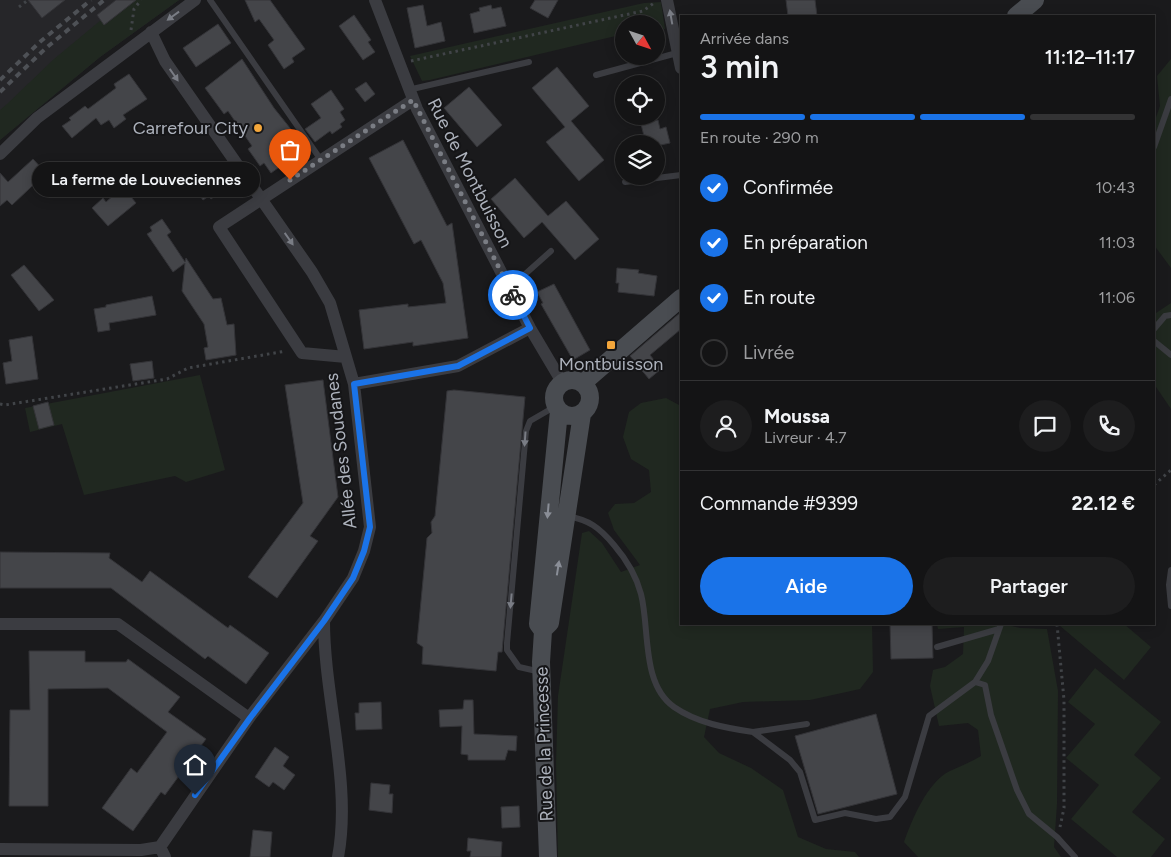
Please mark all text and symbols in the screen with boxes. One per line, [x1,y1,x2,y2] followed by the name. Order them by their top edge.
[666,9,674,25] one-way arrow
[166,11,180,21] one-way arrow
[615,15,665,65] north arrow
[615,15,665,185] map controls
[700,29,789,48] text: Arrivée dans
[1045,46,1135,69] text: 11:12–11:17
[700,48,779,86] text: 3 min
[169,68,179,82] one-way arrow
[615,75,665,125] button: locate
[423,95,517,251] street label: Rue de Montbuisson
[133,117,249,139] place label: Carrefour City
[252,122,264,134] marker: Carrefour City
[700,128,819,147] text: En route · 290 m
[269,129,311,180] pin
[615,135,665,185] button: layers
[276,136,304,164] icon: bag
[32,162,260,198] callout: La ferme de Louveciennes
[51,170,241,189] text: La ferme de Louveciennes
[700,174,728,202] icon: check
[743,176,833,199] text: Confirmée
[1095,178,1135,197] text: 10:43
[700,229,728,257] icon: check
[743,231,868,254] text: En préparation
[284,232,294,246] one-way arrow
[1099,233,1135,252] text: 11:03
[488,270,538,320] courier
[499,281,527,309] icon: bike
[700,284,728,312] icon: check
[743,286,815,309] text: En route
[1098,288,1135,307] text: 11:06
[605,339,617,351] marker: Montbuisson
[743,341,794,364] text: Livrée
[559,353,663,375] place label: Montbuisson
[321,372,361,530] street label: Allée des Soudanes
[700,400,752,452] button: person
[1019,400,1071,452] button: chat
[1083,400,1135,452] button: phone
[764,405,830,428] text: Moussa
[764,428,847,447] text: Livreur · 4.7
[521,431,529,447] one-way arrow
[700,492,858,515] text: Commande #9399
[1072,492,1135,515] text: 22.12 €
[543,504,551,520] one-way arrow
[700,557,913,615] button: Aide
[923,557,1135,615] button: Partager
[555,559,563,575] one-way arrow
[507,593,515,609] one-way arrow
[530,666,558,822] street label: Rue de la Princesse
[174,744,216,795] pin
[181,751,209,779] icon: home

